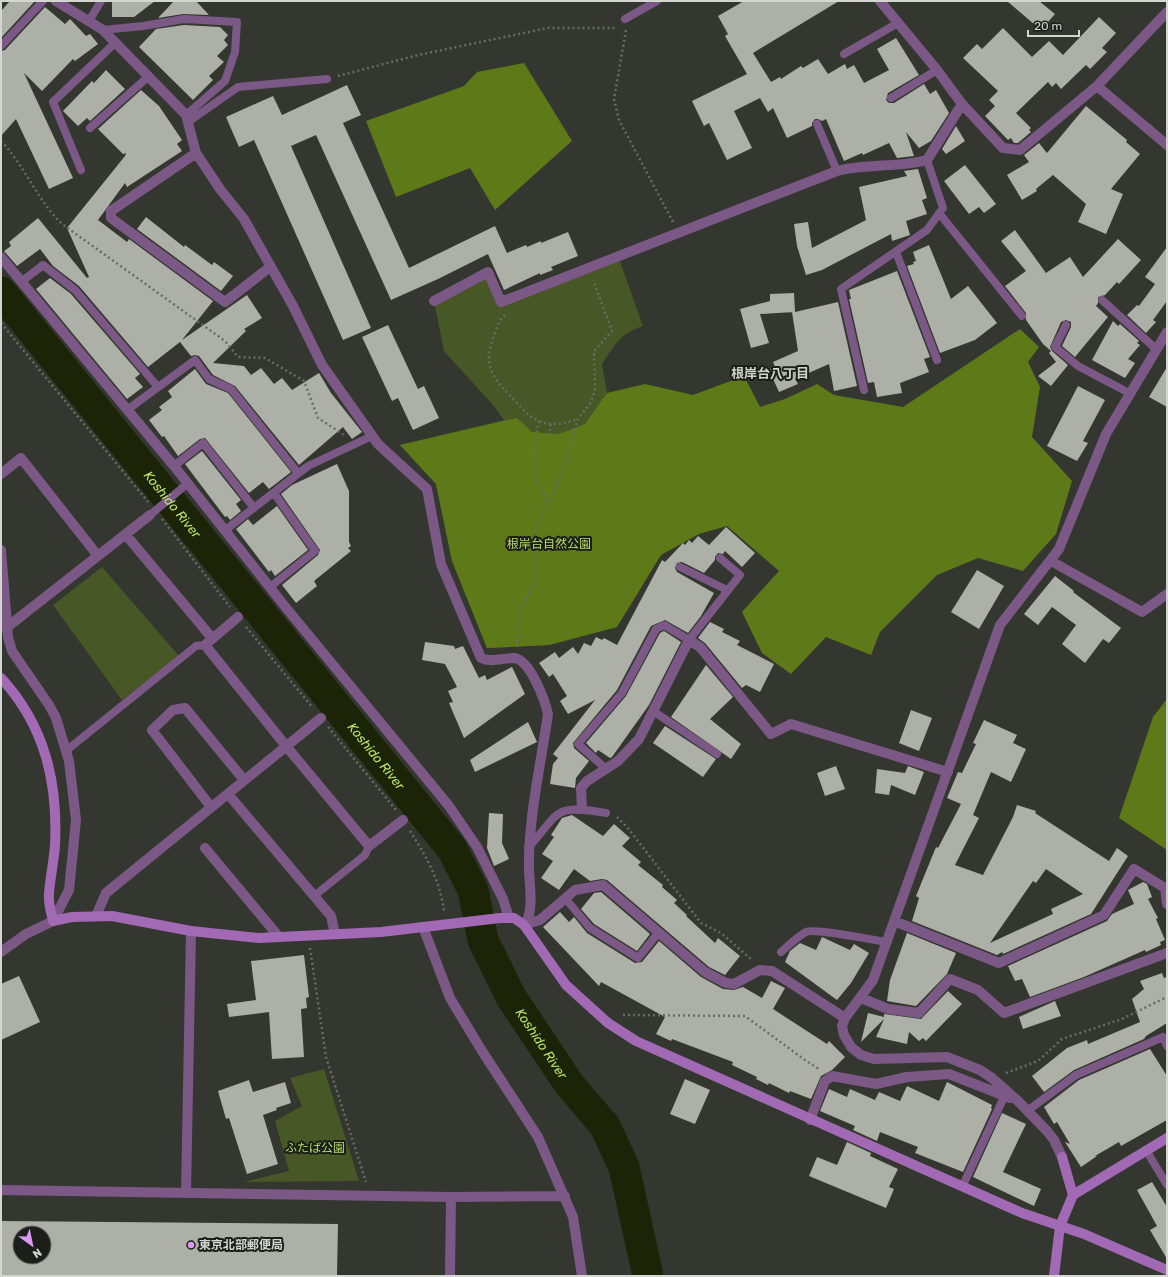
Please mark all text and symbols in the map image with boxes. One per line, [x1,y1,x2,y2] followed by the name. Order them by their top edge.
[1028,12,1079,38] scale bar
[1034,19,1062,33] text: 20 m
[731,366,809,381] district label: 根岸台八丁目
[141,468,205,542] water label: Koshido River
[507,537,591,551] park label: 根岸台自然公園
[345,720,408,794] water label: Koshido River
[513,1006,571,1083] water label: Koshido River
[285,1141,345,1155] park label: ふたば公園
[12,1225,52,1265] north arrow
[199,1238,283,1252] place label: 東京北部郵便局
[186,1240,196,1250] marker: 東京北部郵便局
[30,1245,44,1261] text: N

